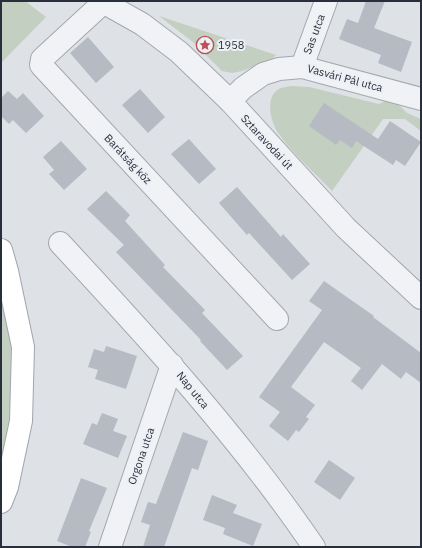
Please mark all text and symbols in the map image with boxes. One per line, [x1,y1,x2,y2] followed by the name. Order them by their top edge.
[300,12,328,56] street label: Sas utca
[195,35,215,55] place icon: 1958
[218,38,244,52] place label: 1958
[306,61,384,95] street label: Vasvári Pál utca
[238,112,296,173] street label: Sztaravodai út
[101,131,155,187] street label: Barátság köz
[174,368,212,412] street label: Nap utca
[125,425,157,486] street label: Orgona utca

